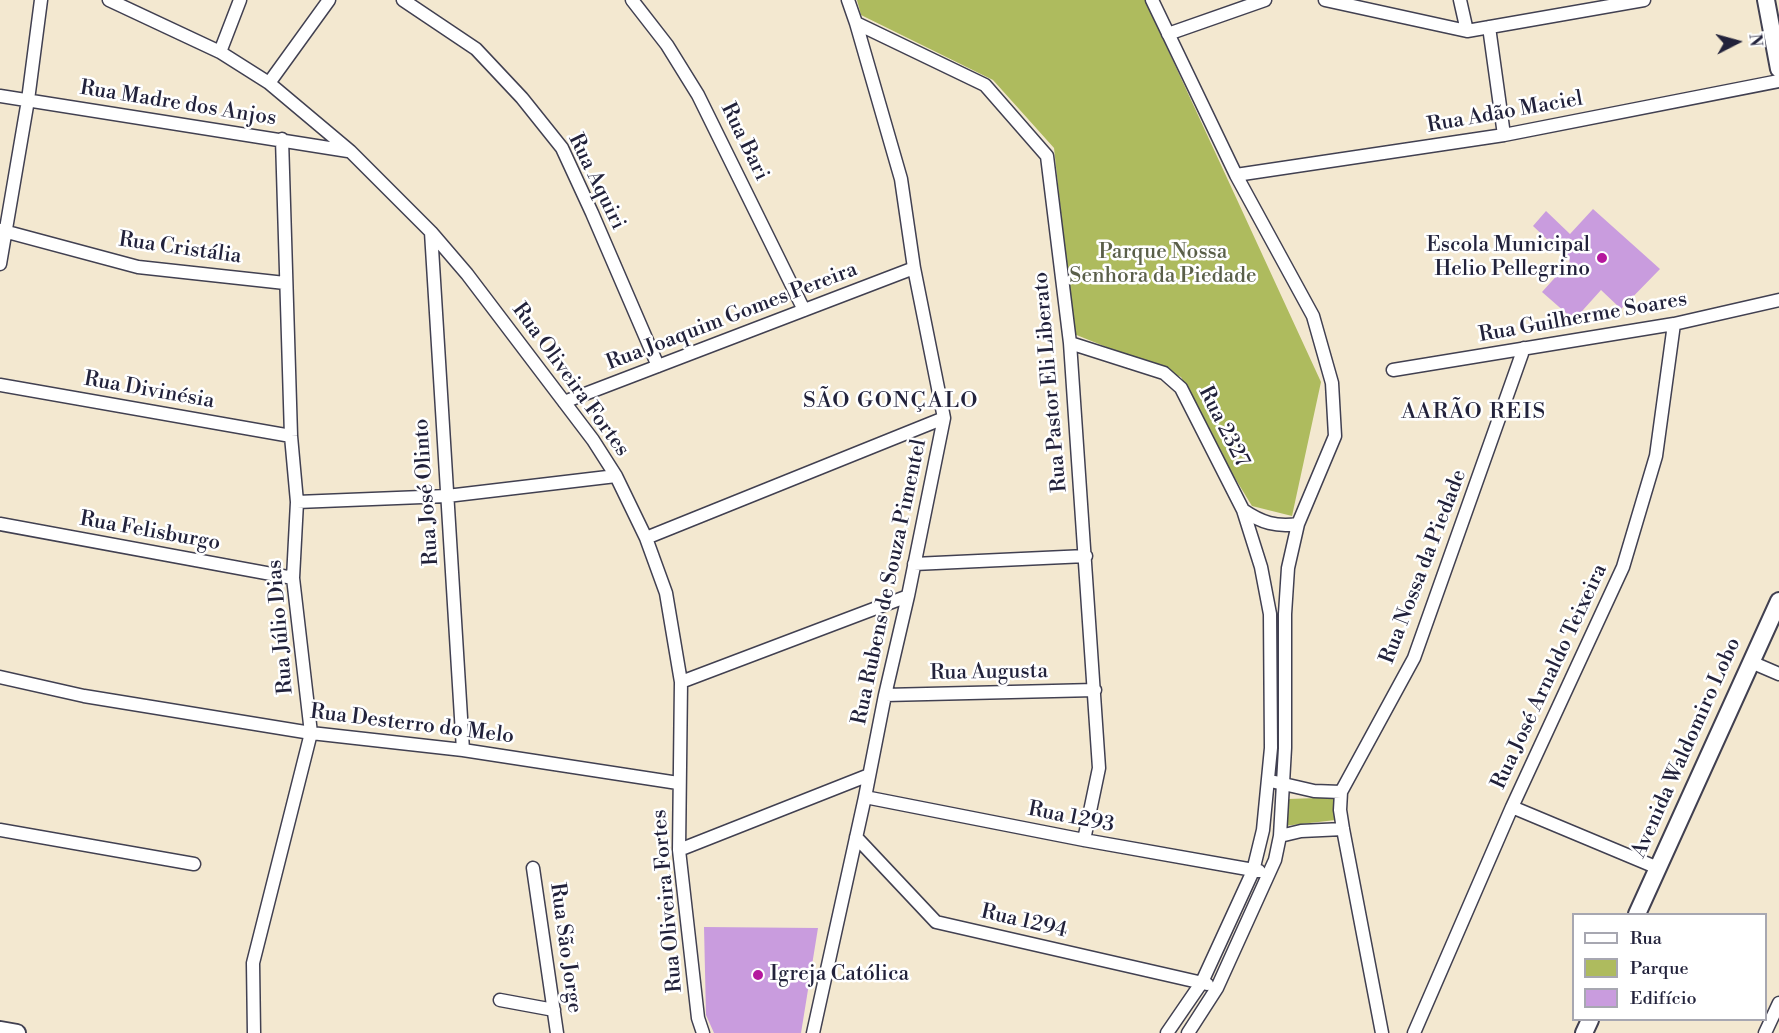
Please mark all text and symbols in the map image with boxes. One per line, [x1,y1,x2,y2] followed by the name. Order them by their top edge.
[1707,12,1767,72] north arrow
[1744,33,1766,47] text: N
[78,76,278,132] street label: Rua Madre dos Anjos
[1425,87,1585,139] street label: Rua Adão Maciel
[714,99,774,185] street label: Rua Bari
[562,130,630,234] street label: Rua Aquiri
[117,228,243,270] street label: Rua Cristália
[1426,233,1590,283] place label: Escola Municipal Helio Pellegrino
[1069,240,1257,290] park label: Parque Nossa Senhora da Piedade
[1595,251,1609,265] marker: Escola Municipal Helio Pellegrino
[603,257,861,377] street label: Rua Joaquim Gomes Pereira
[1029,271,1073,493] street label: Rua Pastor Eli Liberato
[1477,287,1689,349] street label: Rua Guilherme Soares
[506,298,634,462] street label: Rua Oliveira Fortes
[82,367,216,415] street label: Rua Divinésia
[1192,382,1254,472] street label: Rua 2327
[803,389,979,415] district label: SÃO GONÇALO
[1401,400,1547,426] district label: AARÃO REIS
[409,418,445,566] street label: Rua José Olinto
[847,437,933,727] street label: Rua Rubens de Souza Pimentel
[1375,466,1473,668] street label: Rua Nossa da Piedade
[78,507,222,557] street label: Rua Felisburgo
[263,559,299,695] street label: Rua Júlio Dias
[1487,560,1613,794] street label: Rua José Arnaldo Teixeira
[1627,634,1747,862] street label: Avenida Waldomiro Lobo
[930,659,1048,687] street label: Rua Augusta
[309,700,515,750] street label: Rua Desterro do Melo
[1026,797,1116,839] street label: Rua 1293
[647,809,689,993] street label: Rua Oliveira Fortes
[543,881,587,1015] street label: Rua São Jorge
[978,900,1070,944] street label: Rua 1294
[1572,913,1767,1021] legend
[1630,927,1662,950] text: Rua
[1630,957,1689,980] text: Parque
[770,962,909,988] place label: Igreja Católica
[751,968,765,982] marker: Igreja Católica
[1630,987,1697,1010] text: Edifício

